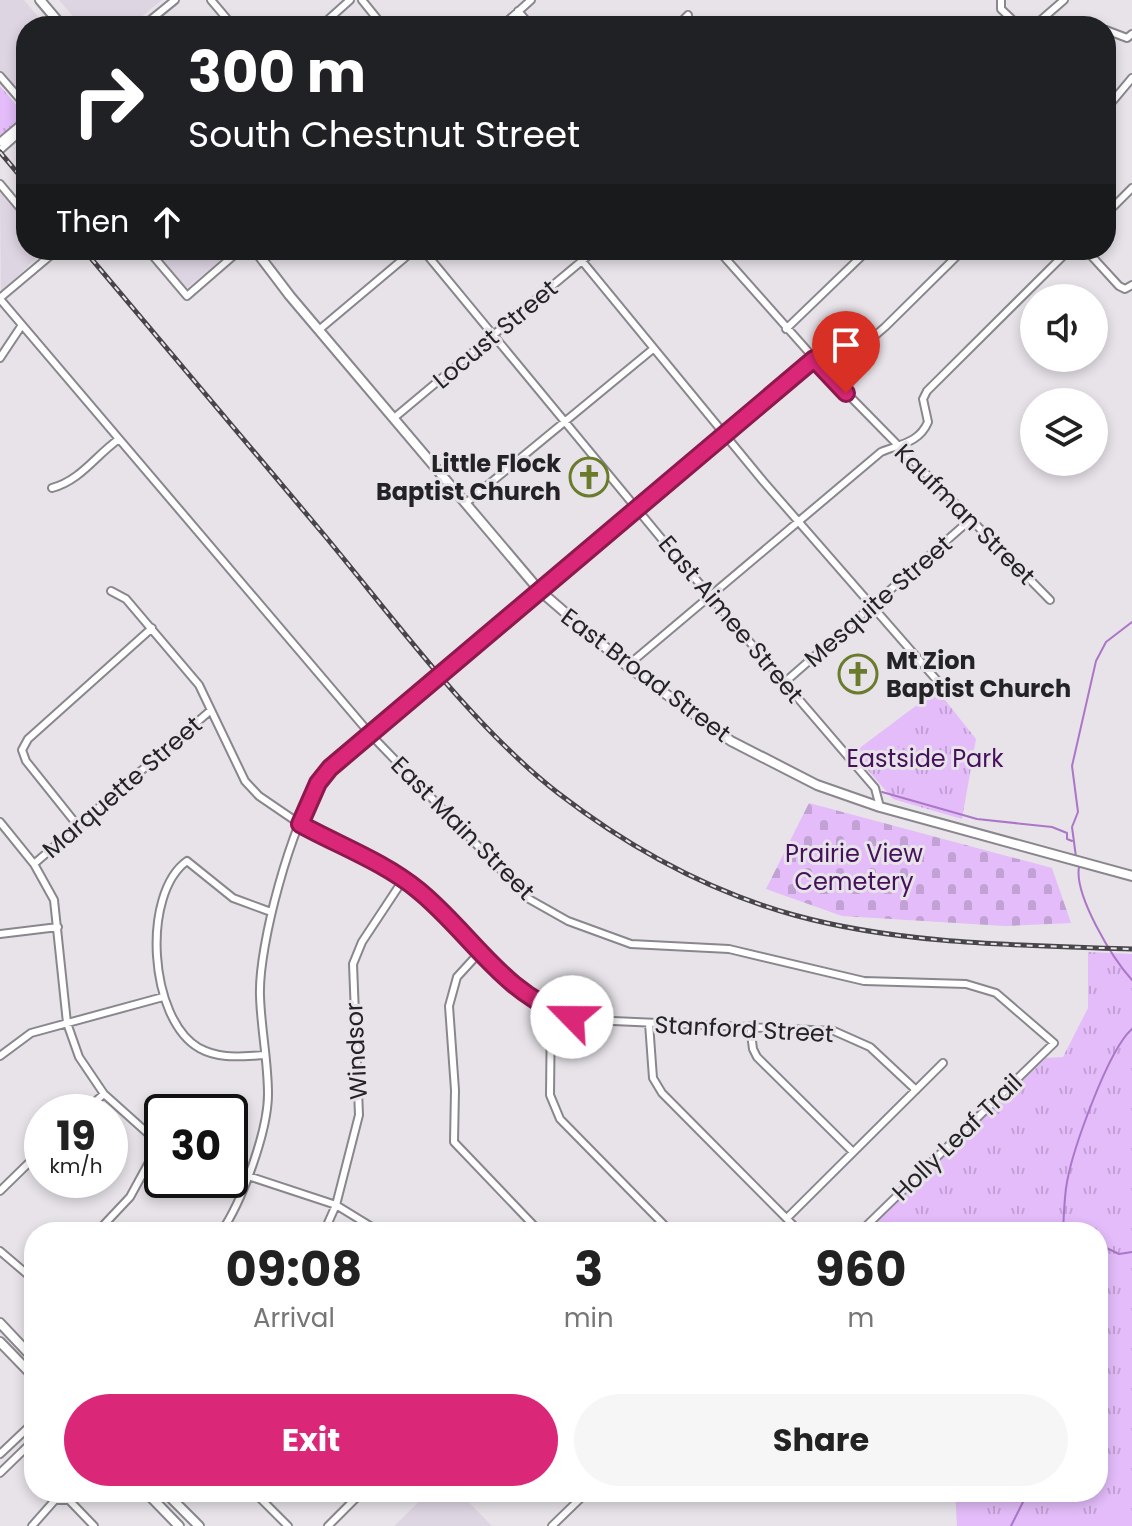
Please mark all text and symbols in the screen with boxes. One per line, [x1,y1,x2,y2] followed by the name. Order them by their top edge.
[188,33,366,112] text: 300 m
[56,48,160,152] icon: right
[188,109,580,160] text: South Chestnut Street
[56,200,129,243] text: Then
[145,200,189,244] icon: ahead
[426,272,564,396] street label: Locust Street
[1020,284,1108,476] map controls
[1020,284,1108,372] button: sound
[812,311,880,393] pin
[824,323,868,367] icon: arrive
[1020,388,1108,476] button: layers
[887,436,1043,592] street label: Kaufman Street
[376,447,561,508] place label: Little Flock Baptist Church
[568,456,610,498] church icon: Little Flock Baptist Church
[651,528,811,710] street label: East Aimee Street
[797,528,959,674] street label: Mesquite Street
[554,600,738,750] street label: East Broad Street
[886,644,1071,705] place label: Mt Zion Baptist Church
[837,653,879,695] church icon: Mt Zion Baptist Church
[35,709,209,865] street label: Marquette Street
[846,742,1004,775] park label: Eastside Park
[384,749,542,907] street label: East Main Street
[785,837,923,898] park label: Prairie View Cemetery
[530,975,614,1059] position arrow
[337,1001,375,1101] street label: Windsor
[653,1008,835,1050] street label: Stanford Street
[885,1066,1029,1208] street label: Holly Leaf Trail
[144,1094,248,1198] speed limit sign: 30
[56,1108,96,1164] text: 19
[49,1152,103,1180] text: km/h
[225,1236,362,1303] text: 09:08
[574,1236,603,1303] text: 3
[815,1236,907,1303] text: 960
[253,1300,335,1336] text: Arrival
[564,1300,614,1336] text: min
[847,1300,874,1336] text: m
[64,1394,558,1486] button: Exit
[574,1394,1068,1486] button: Share

